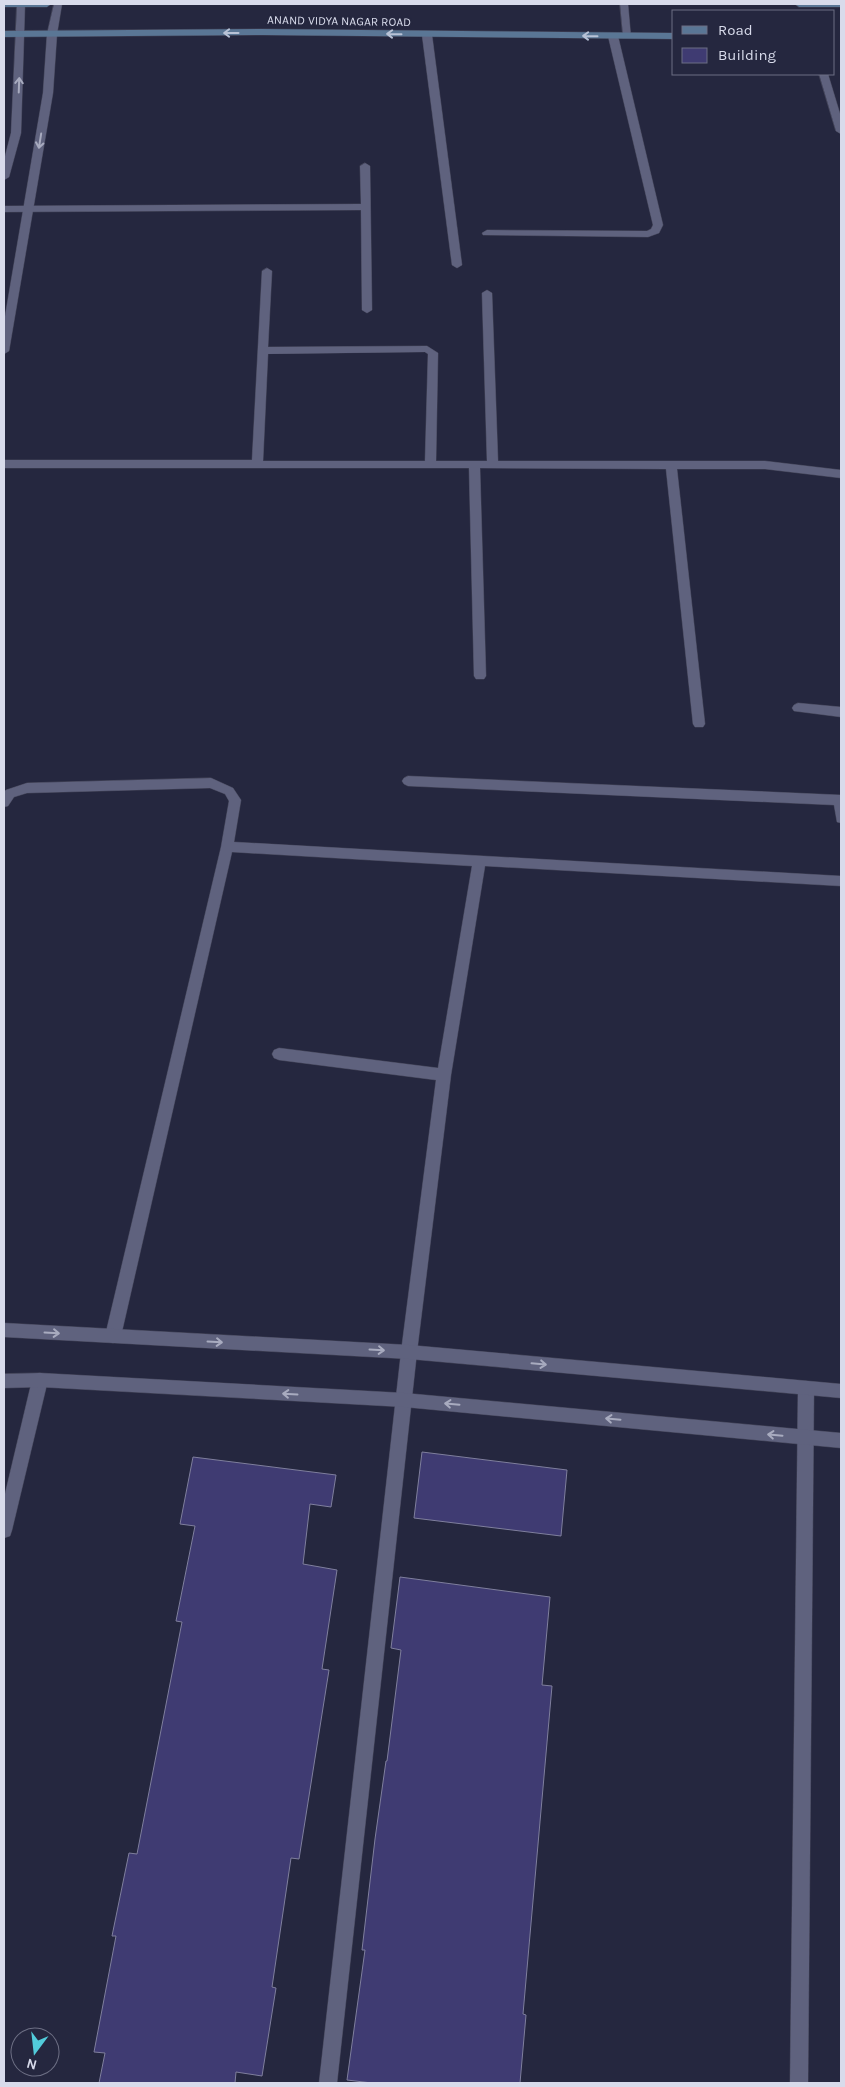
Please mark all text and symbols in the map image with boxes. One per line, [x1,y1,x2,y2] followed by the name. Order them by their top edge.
[672,10,835,75] legend
[267,13,411,29] street label: ANAND VIDYA NAGAR ROAD
[718,21,753,39] text: Road
[223,28,239,37] one-way arrow
[386,29,402,39] one-way arrow
[582,31,598,41] one-way arrow
[718,46,776,64] text: Building
[14,77,23,93] one-way arrow
[35,133,45,149] one-way arrow
[44,1328,60,1337] one-way arrow
[206,1337,222,1346] one-way arrow
[369,1346,385,1355] one-way arrow
[531,1359,547,1369] one-way arrow
[282,1389,298,1398] one-way arrow
[444,1399,460,1409] one-way arrow
[606,1415,622,1424] one-way arrow
[768,1430,784,1439] one-way arrow
[10,2027,60,2077] north arrow
[25,2055,39,2074] text: N

